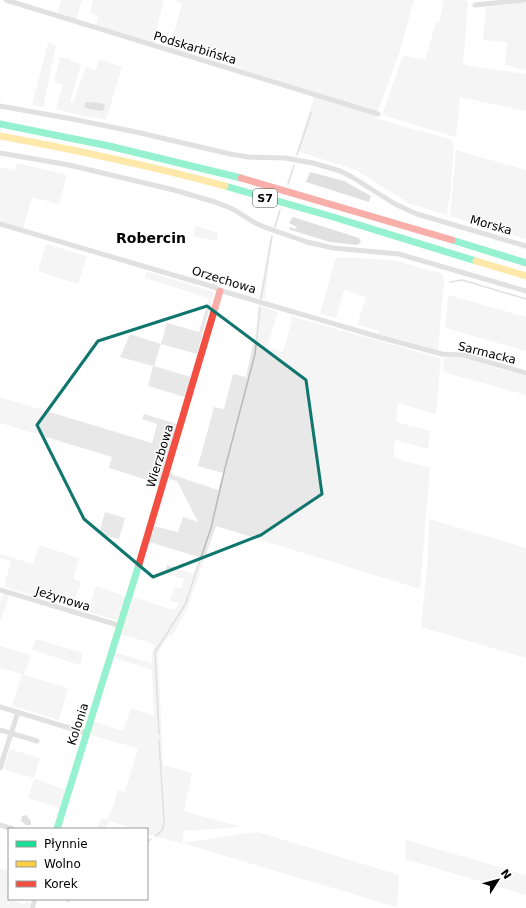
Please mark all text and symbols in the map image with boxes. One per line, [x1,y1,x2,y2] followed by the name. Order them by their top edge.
[152,29,238,67] street label: Podskarbińska
[253,189,277,207] road number: S7
[468,212,514,238] street label: Morska
[116,230,186,246] district label: Robercin
[190,264,258,296] street label: Orzechowa
[456,339,518,367] street label: Sarmacka
[144,423,176,489] street label: Wierzbowa
[33,584,92,614] street label: Jeżynowa
[65,701,91,747] street label: Kolonia
[8,828,148,900] legend
[44,837,88,851] text: Płynnie
[44,857,81,871] text: Wolno
[478,860,518,900] north arrow
[498,867,514,882] text: N
[44,877,78,891] text: Korek

